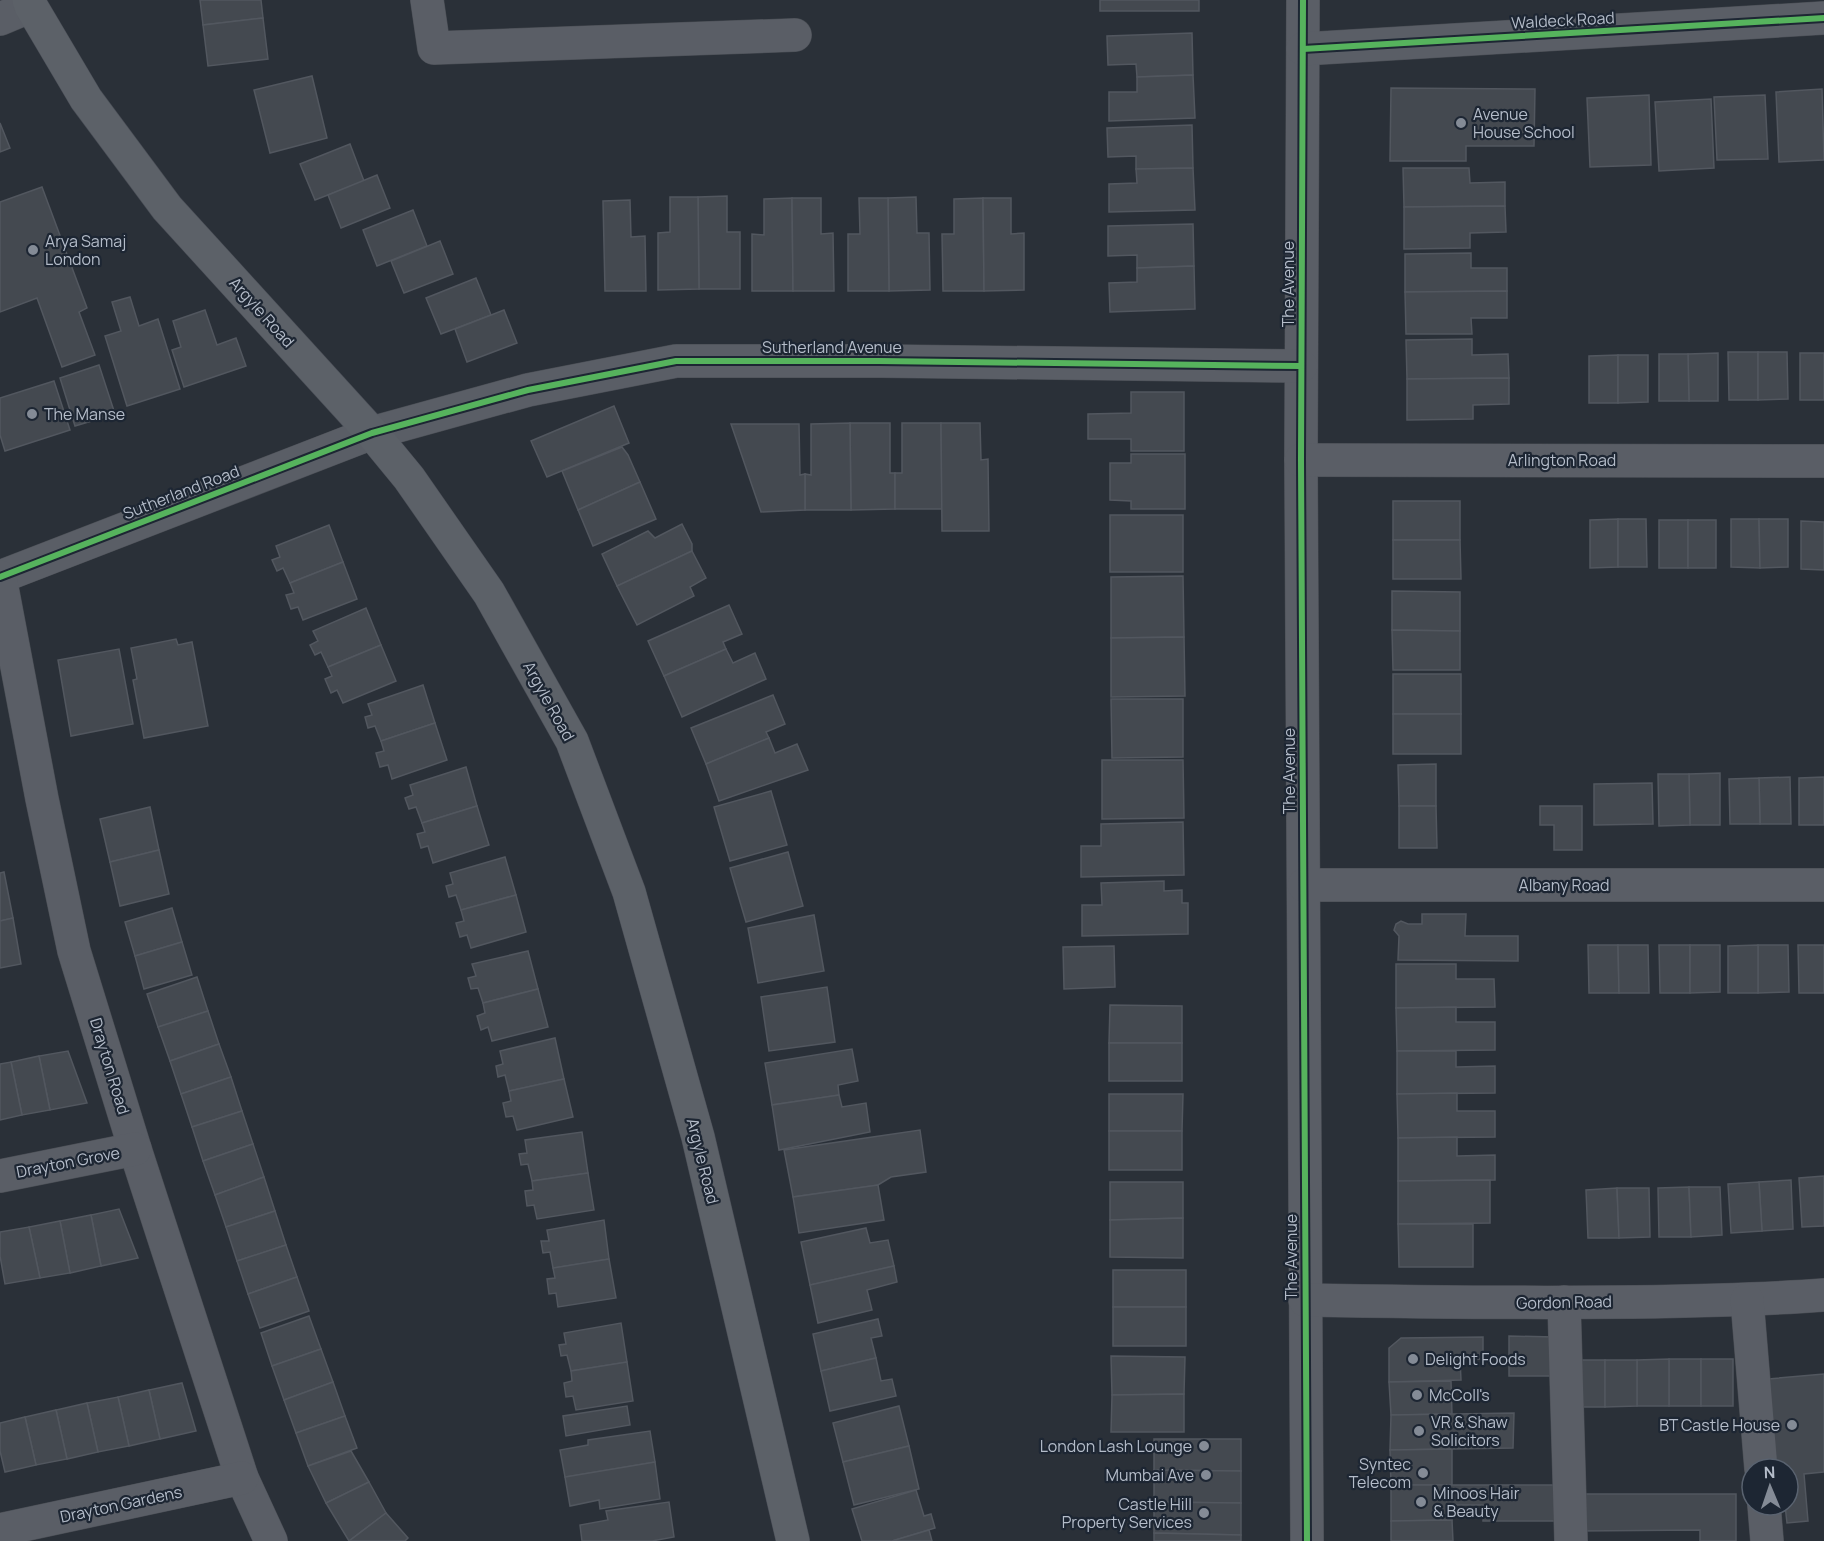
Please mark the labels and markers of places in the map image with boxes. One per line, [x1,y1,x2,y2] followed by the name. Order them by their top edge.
[1473,103,1575,143] place label: Avenue House School
[1454,116,1468,130] marker: Avenue House School
[45,230,126,270] place label: Arya Samaj London
[26,243,40,257] marker: Arya Samaj London
[44,403,125,425] place label: The Manse
[25,407,39,421] marker: The Manse
[1425,1348,1526,1370] place label: Delight Foods
[1406,1352,1420,1366] marker: Delight Foods
[1429,1384,1490,1406] place label: McColl's
[1410,1388,1424,1402] marker: McColl's
[1431,1411,1508,1451] place label: VR & Shaw Solicitors
[1659,1414,1780,1436] place label: BT Castle House
[1785,1418,1799,1432] marker: BT Castle House
[1412,1424,1426,1438] marker: VR & Shaw Solicitors
[1040,1435,1192,1457] place label: London Lash Lounge
[1197,1439,1211,1453] marker: London Lash Lounge
[1349,1453,1411,1493] place label: Syntec Telecom
[1106,1464,1194,1486] place label: Mumbai Ave
[1416,1466,1430,1480] marker: Syntec Telecom
[1199,1468,1213,1482] marker: Mumbai Ave
[1433,1482,1520,1522] place label: Minoos Hair & Beauty
[1062,1493,1192,1533] place label: Castle Hill Property Services
[1414,1495,1428,1509] marker: Minoos Hair & Beauty
[1197,1506,1211,1520] marker: Castle Hill Property Services

